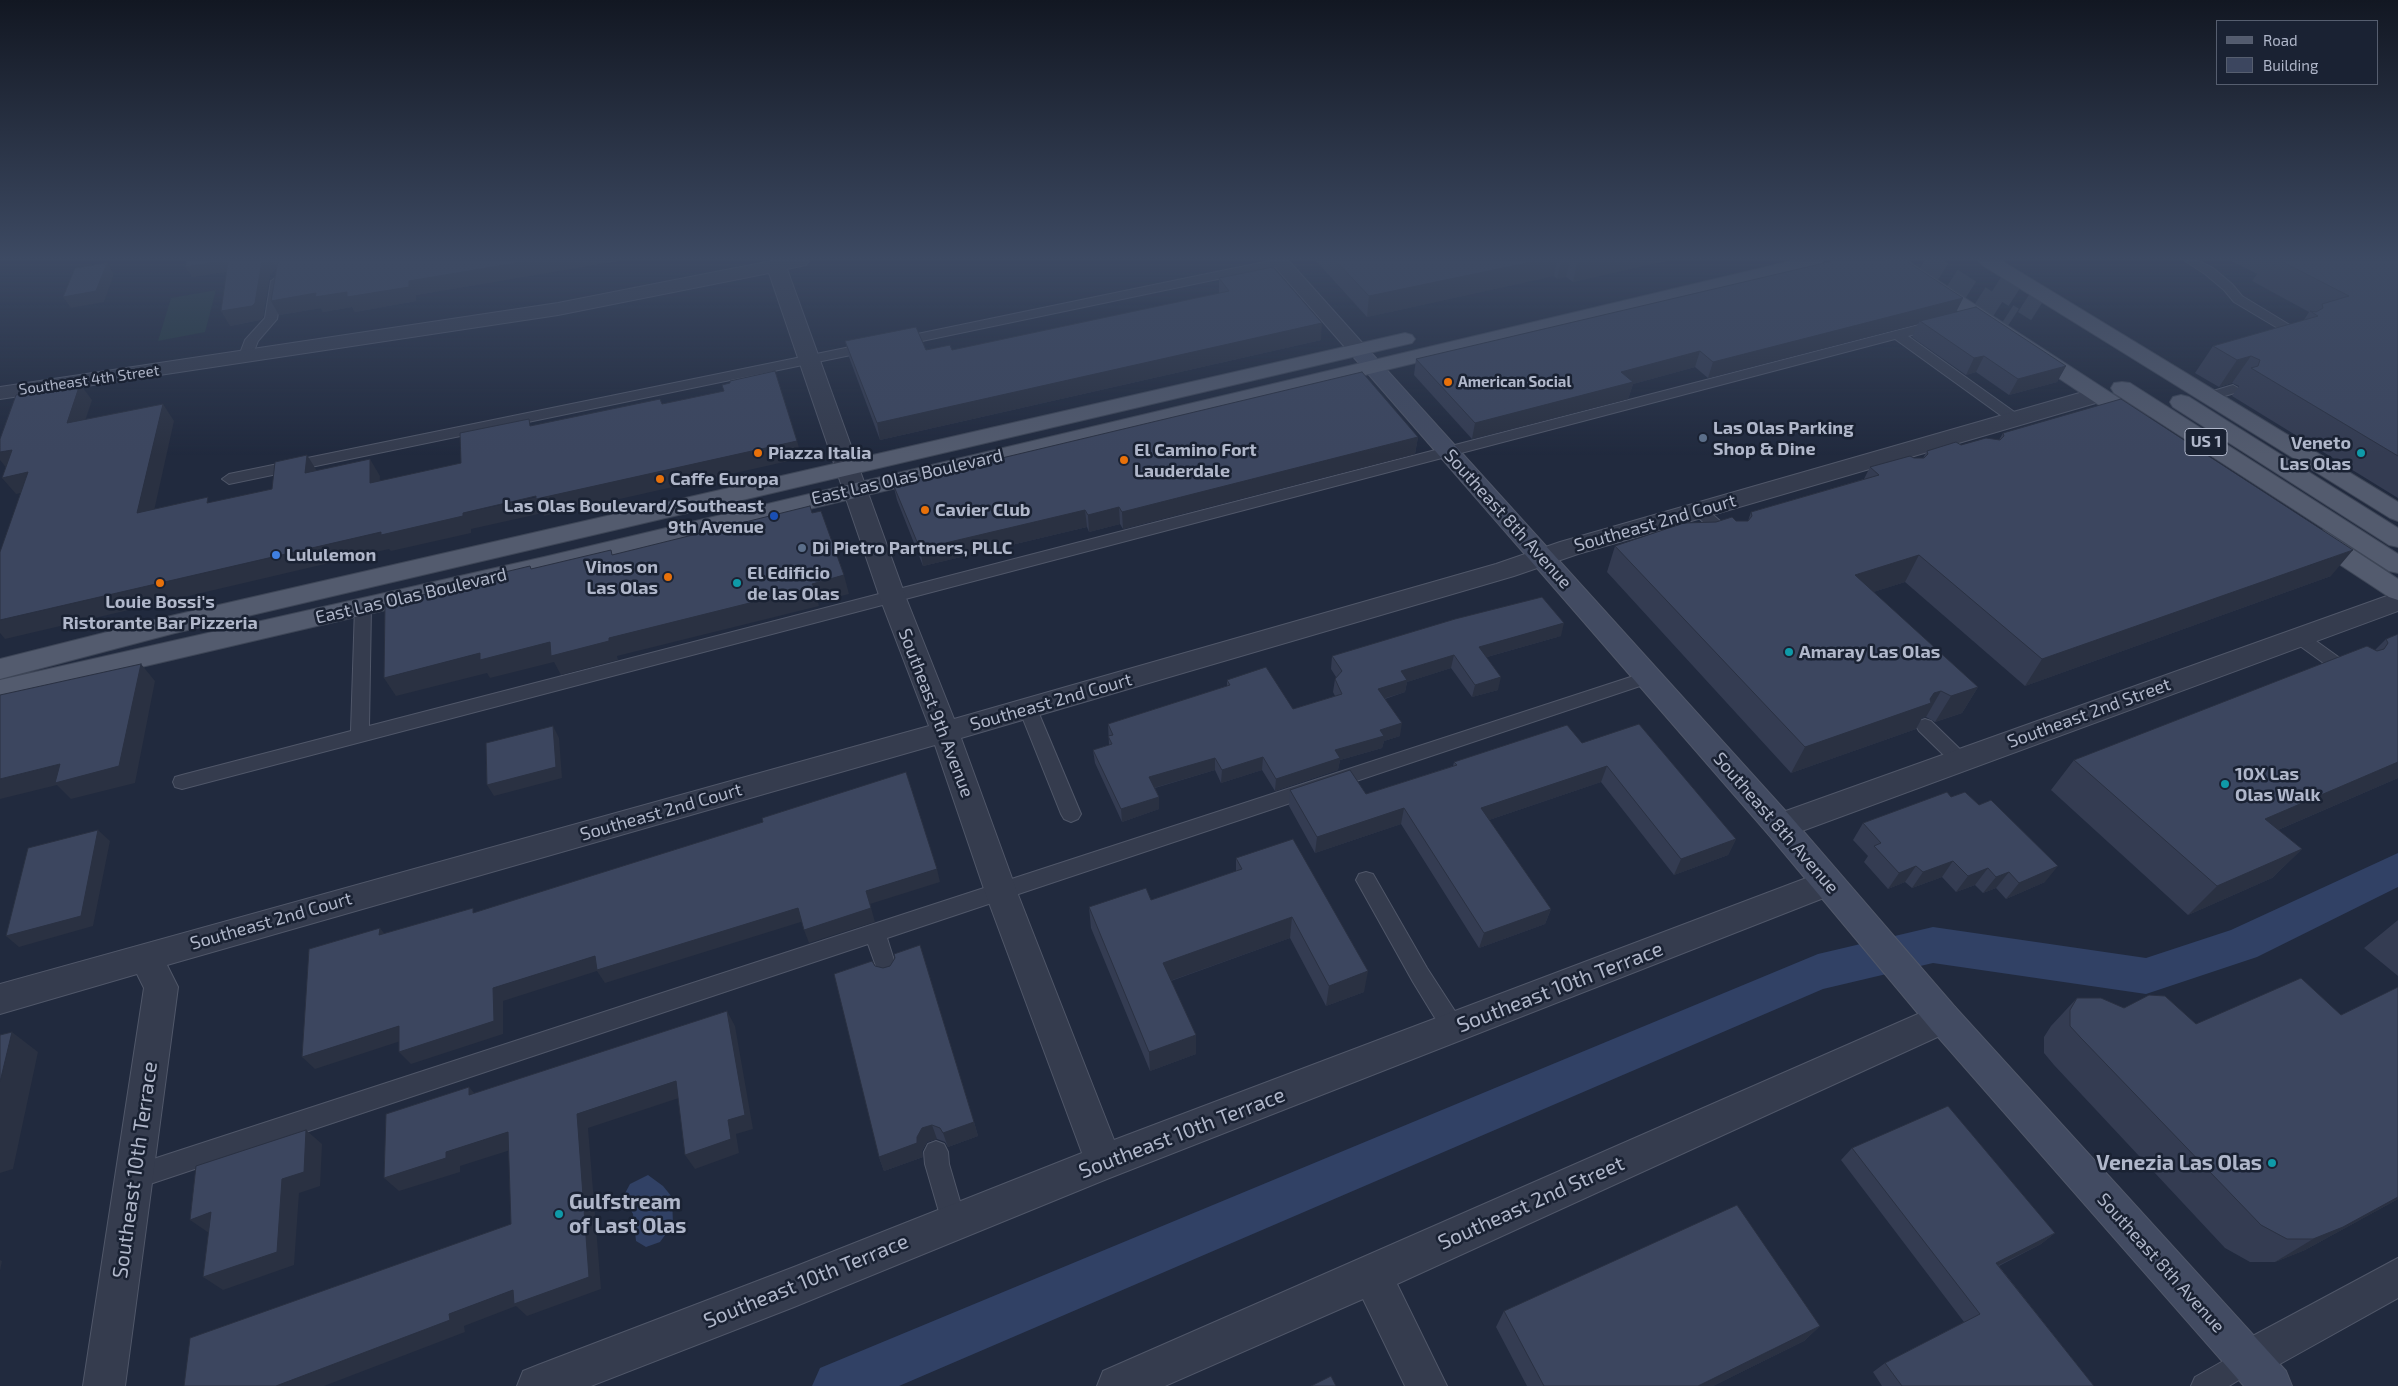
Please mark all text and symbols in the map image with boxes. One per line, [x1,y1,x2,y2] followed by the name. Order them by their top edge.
[2216,20,2378,85] legend
[2263,31,2298,49] text: Road
[2263,56,2318,74] text: Building
[18,361,160,399] street label: Southeast 4th Street
[1458,373,1571,391] place label: American Social
[1442,376,1454,388] marker: American Social
[1713,417,1854,459] place label: Las Olas Parking Shop & Dine
[2185,428,2227,456] road number: US 1
[1697,432,1709,444] marker: Las Olas Parking Shop & Dine
[2280,432,2351,474] place label: Veneto Las Olas
[1134,439,1257,482] place label: El Camino Fort Lauderdale
[768,442,871,464] place label: Piazza Italia
[809,444,1005,510] street label: East Las Olas Boulevard
[1440,445,1576,593] street label: Southeast 8th Avenue
[752,447,764,459] marker: Piazza Italia
[2355,447,2367,459] marker: Veneto Las Olas
[1118,454,1130,466] marker: El Camino Fort Lauderdale
[670,468,779,490] place label: Caffe Europa
[654,473,666,485] marker: Caffe Europa
[1572,490,1738,556] street label: Southeast 2nd Court
[504,495,764,538] place label: Las Olas Boulevard/Southeast 9th Avenue
[935,499,1031,521] place label: Cavier Club
[919,504,931,516] marker: Cavier Club
[768,510,780,522] marker: Las Olas Boulevard/Southeast 9th Avenue
[812,537,1012,559] place label: Di Pietro Partners, PLLC
[796,542,808,554] marker: Di Pietro Partners, PLLC
[286,544,376,566] place label: Lululemon
[270,549,282,561] marker: Lululemon
[585,556,658,598] place label: Vinos on Las Olas
[747,562,840,604] place label: El Edificio de las Olas
[313,563,509,629] street label: East Las Olas Boulevard
[662,571,674,583] marker: Vinos on Las Olas
[154,577,166,589] marker: Louie Bossi's Ristorante Bar Pizzeria
[731,577,743,589] marker: El Edificio de las Olas
[62,591,258,634] place label: Louie Bossi's Ristorante Bar Pizzeria
[894,625,978,801] street label: Southeast 9th Avenue
[1799,641,1940,663] place label: Amaray Las Olas
[1783,646,1795,658] marker: Amaray Las Olas
[968,669,1134,735] street label: Southeast 2nd Court
[2004,673,2174,753] street label: Southeast 2nd Street
[1709,748,1843,898] street label: Southeast 8th Avenue
[2235,763,2321,806] place label: 10X Las Olas Walk
[2219,778,2231,790] marker: 10X Las Olas Walk
[578,779,744,845] street label: Southeast 2nd Court
[188,888,354,954] street label: Southeast 2nd Court
[1453,936,1667,1038] street label: Southeast 10th Terrace
[107,1060,163,1280] street label: Southeast 10th Terrace
[1075,1082,1289,1184] street label: Southeast 10th Terrace
[2096,1150,2262,1176] place label: Venezia Las Olas
[1434,1151,1628,1255] street label: Southeast 2nd Street
[2266,1157,2278,1169] marker: Venezia Las Olas
[569,1189,686,1239] place label: Gulfstream of Last Olas
[2093,1189,2229,1337] street label: Southeast 8th Avenue
[553,1208,565,1220] marker: Gulfstream of Last Olas
[700,1228,912,1334] street label: Southeast 10th Terrace

